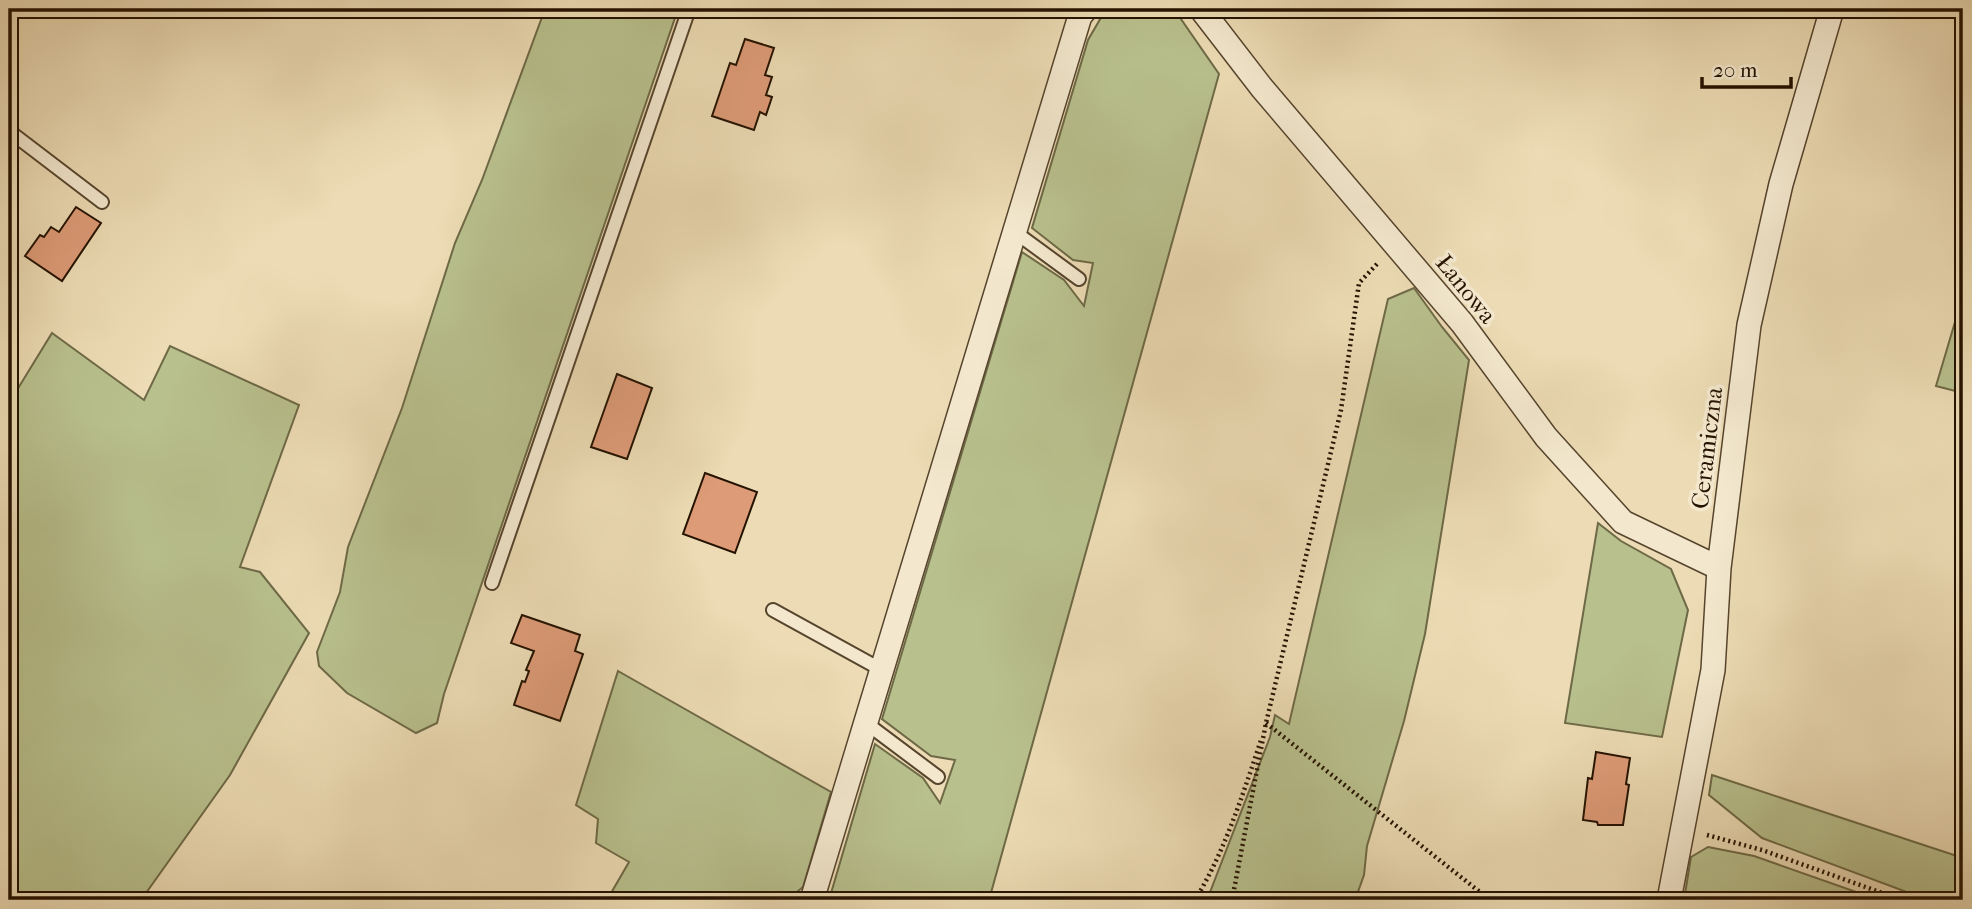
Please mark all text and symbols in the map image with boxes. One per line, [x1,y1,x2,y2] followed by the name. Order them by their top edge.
[1702,46,1792,90] scale bar
[1713,58,1758,82] text: 20 m
[1430,249,1503,330] street label: Łanowa
[1686,385,1728,510] street label: Ceramiczna

